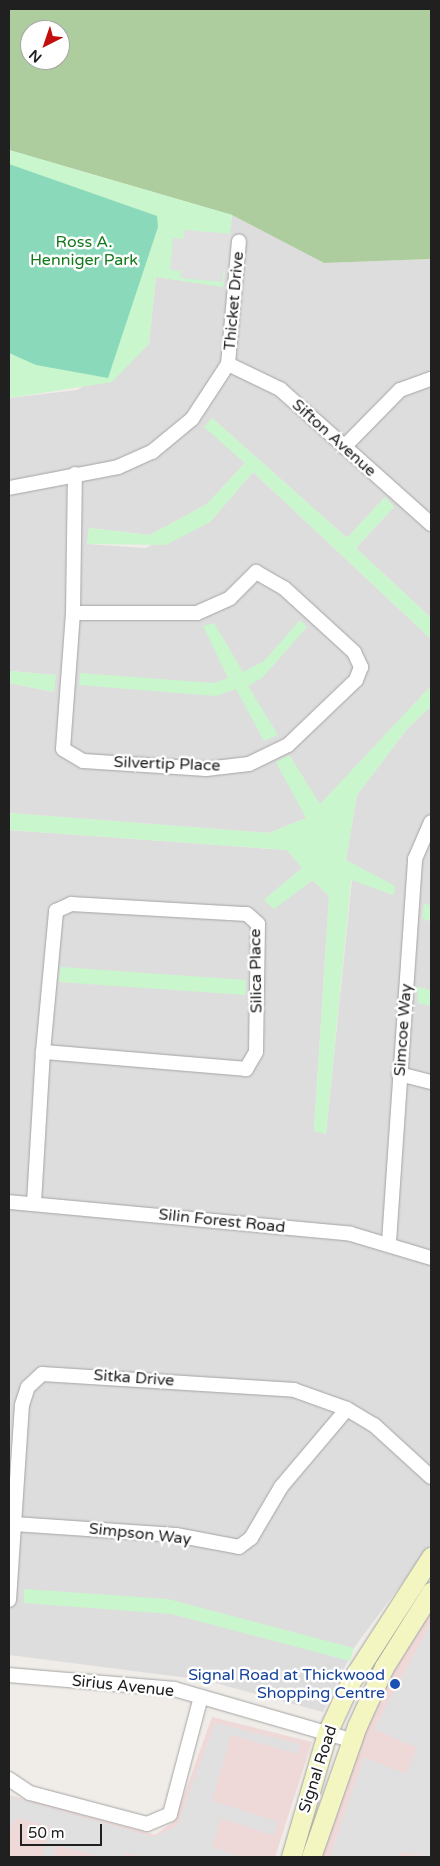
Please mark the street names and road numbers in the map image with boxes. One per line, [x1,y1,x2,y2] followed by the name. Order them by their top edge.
[220,251,248,351] street label: Thicket Drive
[288,395,380,481] street label: Sifton Avenue
[113,753,221,775] street label: Silvertip Place
[246,929,266,1013] street label: Silica Place
[390,983,416,1077] street label: Simcoe Way
[158,1205,286,1237] street label: Silin Forest Road
[93,1366,175,1390] street label: Sitka Drive
[88,1519,192,1549] street label: Simpson Way
[71,1671,175,1701] street label: Sirius Avenue
[295,1723,341,1815] street label: Signal Road

